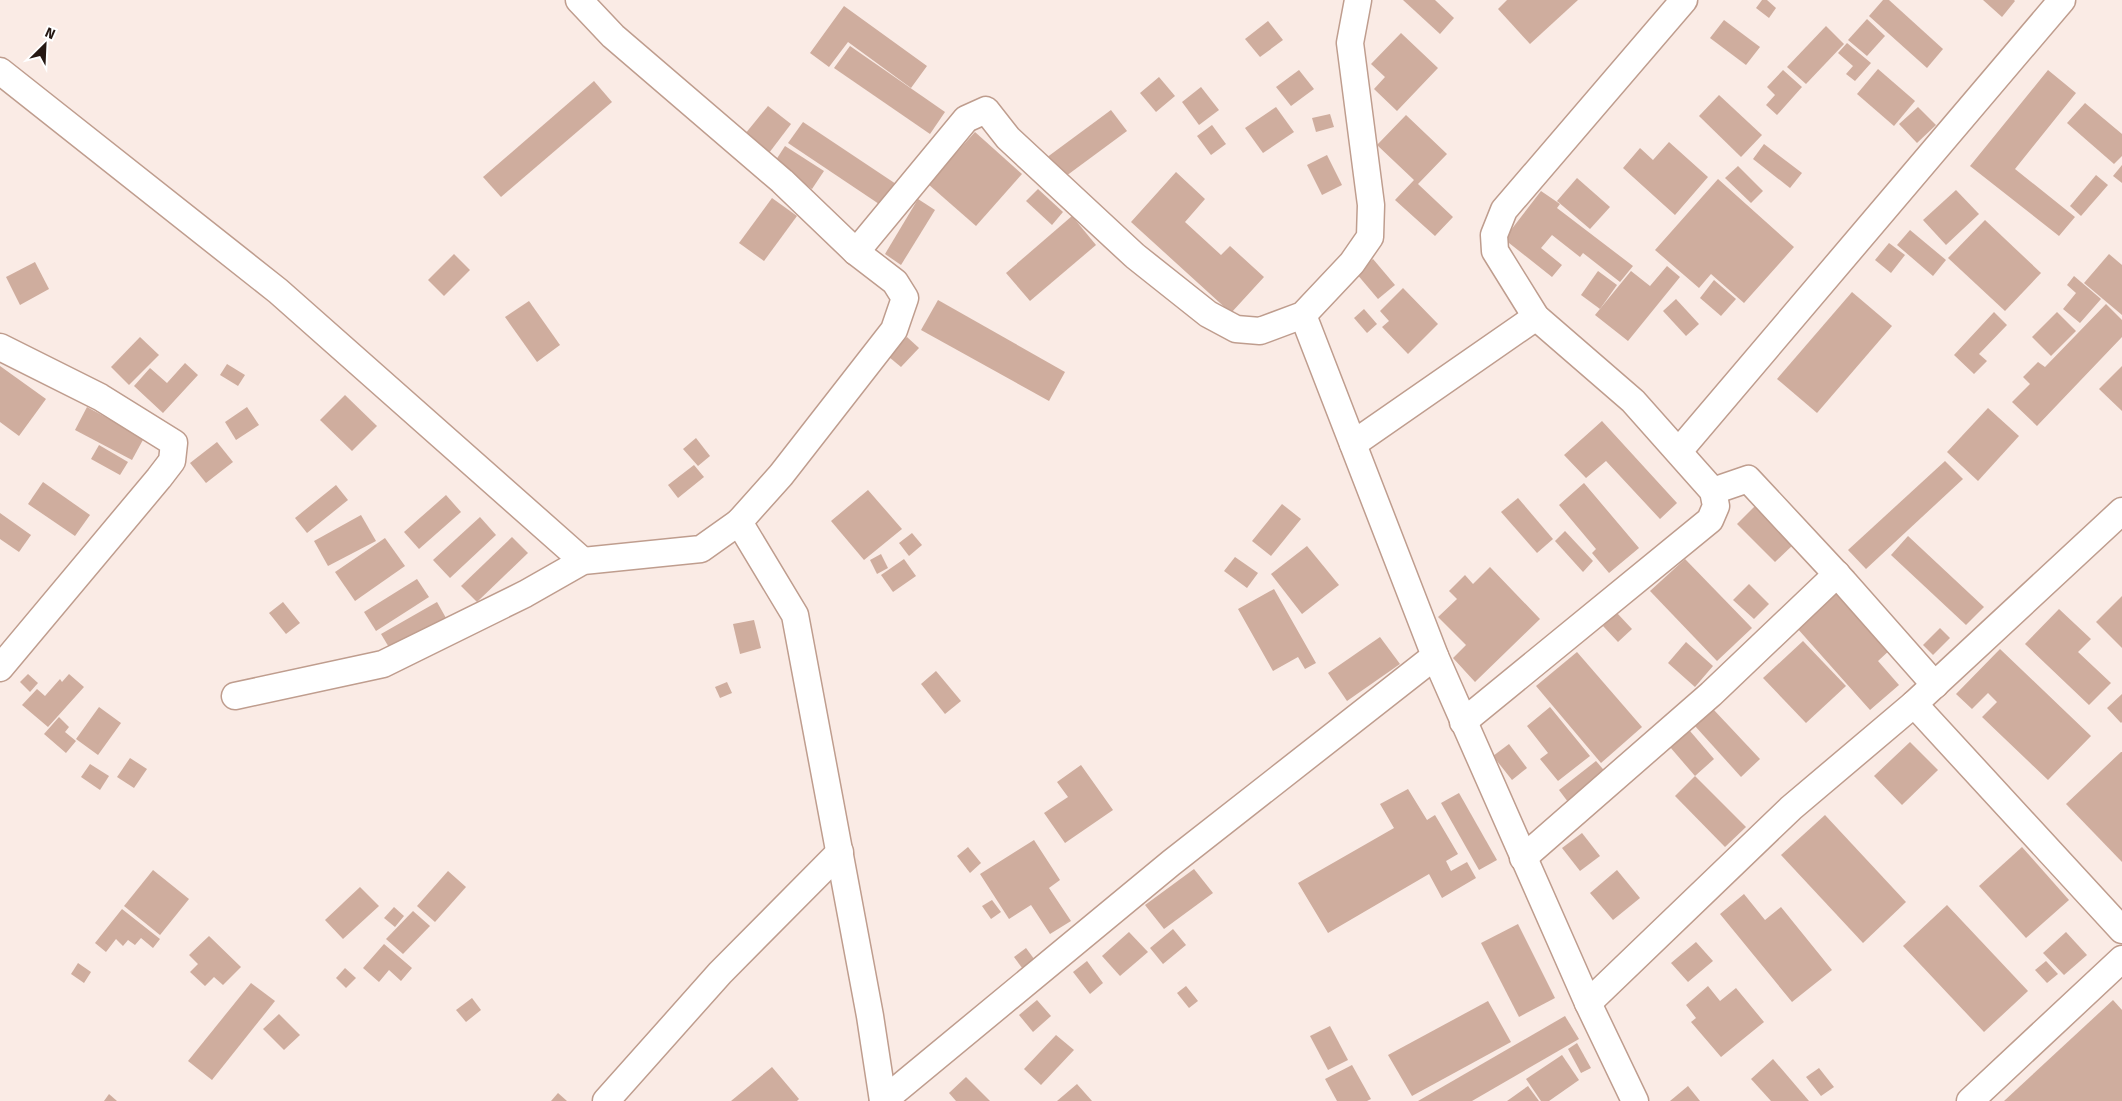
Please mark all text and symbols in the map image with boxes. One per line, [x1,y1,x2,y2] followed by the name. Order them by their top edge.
[20,20,70,70] north arrow
[42,24,58,43] text: N

